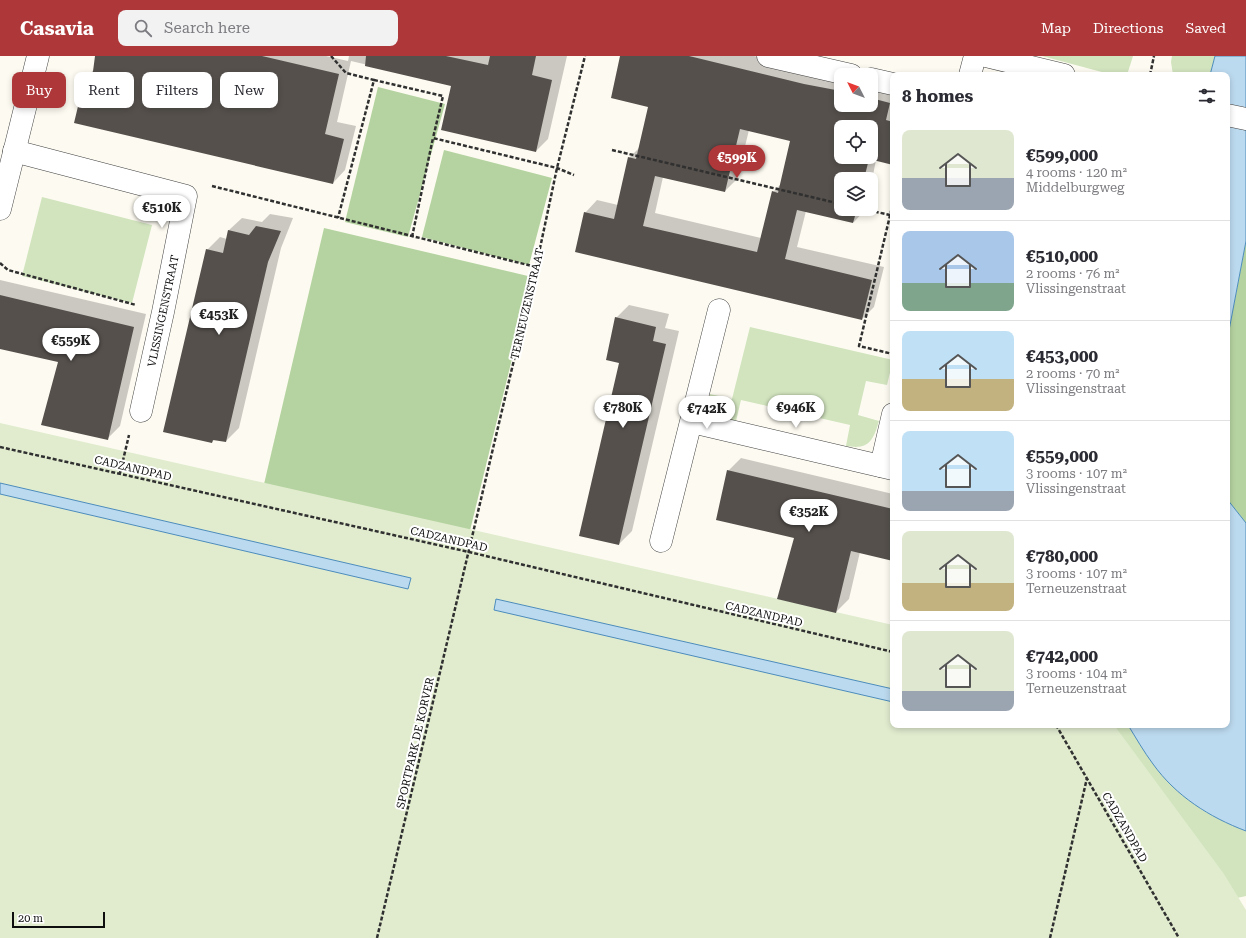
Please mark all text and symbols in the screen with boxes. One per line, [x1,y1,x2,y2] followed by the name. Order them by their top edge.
[118,10,398,46] search box
[20,17,94,40] text: Casavia
[132,17,154,39] icon: search
[164,19,250,37] text: Search here
[1041,20,1071,36] text: Map
[1093,20,1163,36] text: Directions
[1185,20,1226,36] text: Saved
[834,68,878,112] north arrow
[834,68,878,216] map controls
[12,72,66,108] chip: Buy
[74,72,134,108] chip: Rent
[142,72,212,108] chip: Filters
[220,72,278,108] chip: New
[1196,85,1218,107] icon: filters
[902,86,973,106] text: 8 homes
[834,120,878,164] button: locate
[709,145,765,179] pin: €599K
[1026,145,1098,165] text: €599,000
[934,146,982,194] icon: home
[717,150,757,165] text: €599K
[1026,165,1127,180] text: 4 rooms · 120 m²
[834,172,878,216] button: layers
[1026,180,1124,195] text: Middelburgweg
[134,195,190,229] pin: €510K
[142,200,182,215] text: €510K
[1026,246,1098,266] text: €510,000
[508,247,547,361] street label: TERNEUZENSTRAAT
[934,247,982,295] icon: home
[145,254,182,368] street label: VLISSINGENSTRAAT
[1026,266,1120,281] text: 2 rooms · 76 m²
[1026,281,1126,296] text: Vlissingenstraat
[191,302,247,336] pin: €453K
[199,307,239,322] text: €453K
[43,328,99,362] pin: €559K
[51,333,91,348] text: €559K
[1026,346,1098,366] text: €453,000
[934,347,982,395] icon: home
[1026,366,1120,381] text: 2 rooms · 70 m²
[1026,381,1126,396] text: Vlissingenstraat
[595,395,651,429] pin: €780K
[768,395,824,429] pin: €946K
[679,396,735,430] pin: €742K
[603,400,643,415] text: €780K
[776,400,816,415] text: €946K
[687,401,727,416] text: €742K
[1026,446,1098,466] text: €559,000
[934,447,982,495] icon: home
[93,453,173,484] street label: CADZANDPAD
[1026,466,1127,481] text: 3 rooms · 107 m²
[1026,481,1126,496] text: Vlissingenstraat
[781,499,837,533] pin: €352K
[789,504,829,519] text: €352K
[409,524,489,555] street label: CADZANDPAD
[1026,546,1098,566] text: €780,000
[934,547,982,595] icon: home
[1026,566,1127,581] text: 3 rooms · 107 m²
[1026,581,1127,596] text: Terneuzenstraat
[724,599,804,630] street label: CADZANDPAD
[1026,646,1098,666] text: €742,000
[934,647,982,695] icon: home
[1026,666,1127,681] text: 3 rooms · 104 m²
[394,676,437,810] street label: SPORTPARK DE KORVER
[1026,681,1127,696] text: Terneuzenstraat
[1099,790,1150,865] street label: CADZANDPAD
[12,910,105,929] scale bar
[18,912,43,925] text: 20 m

